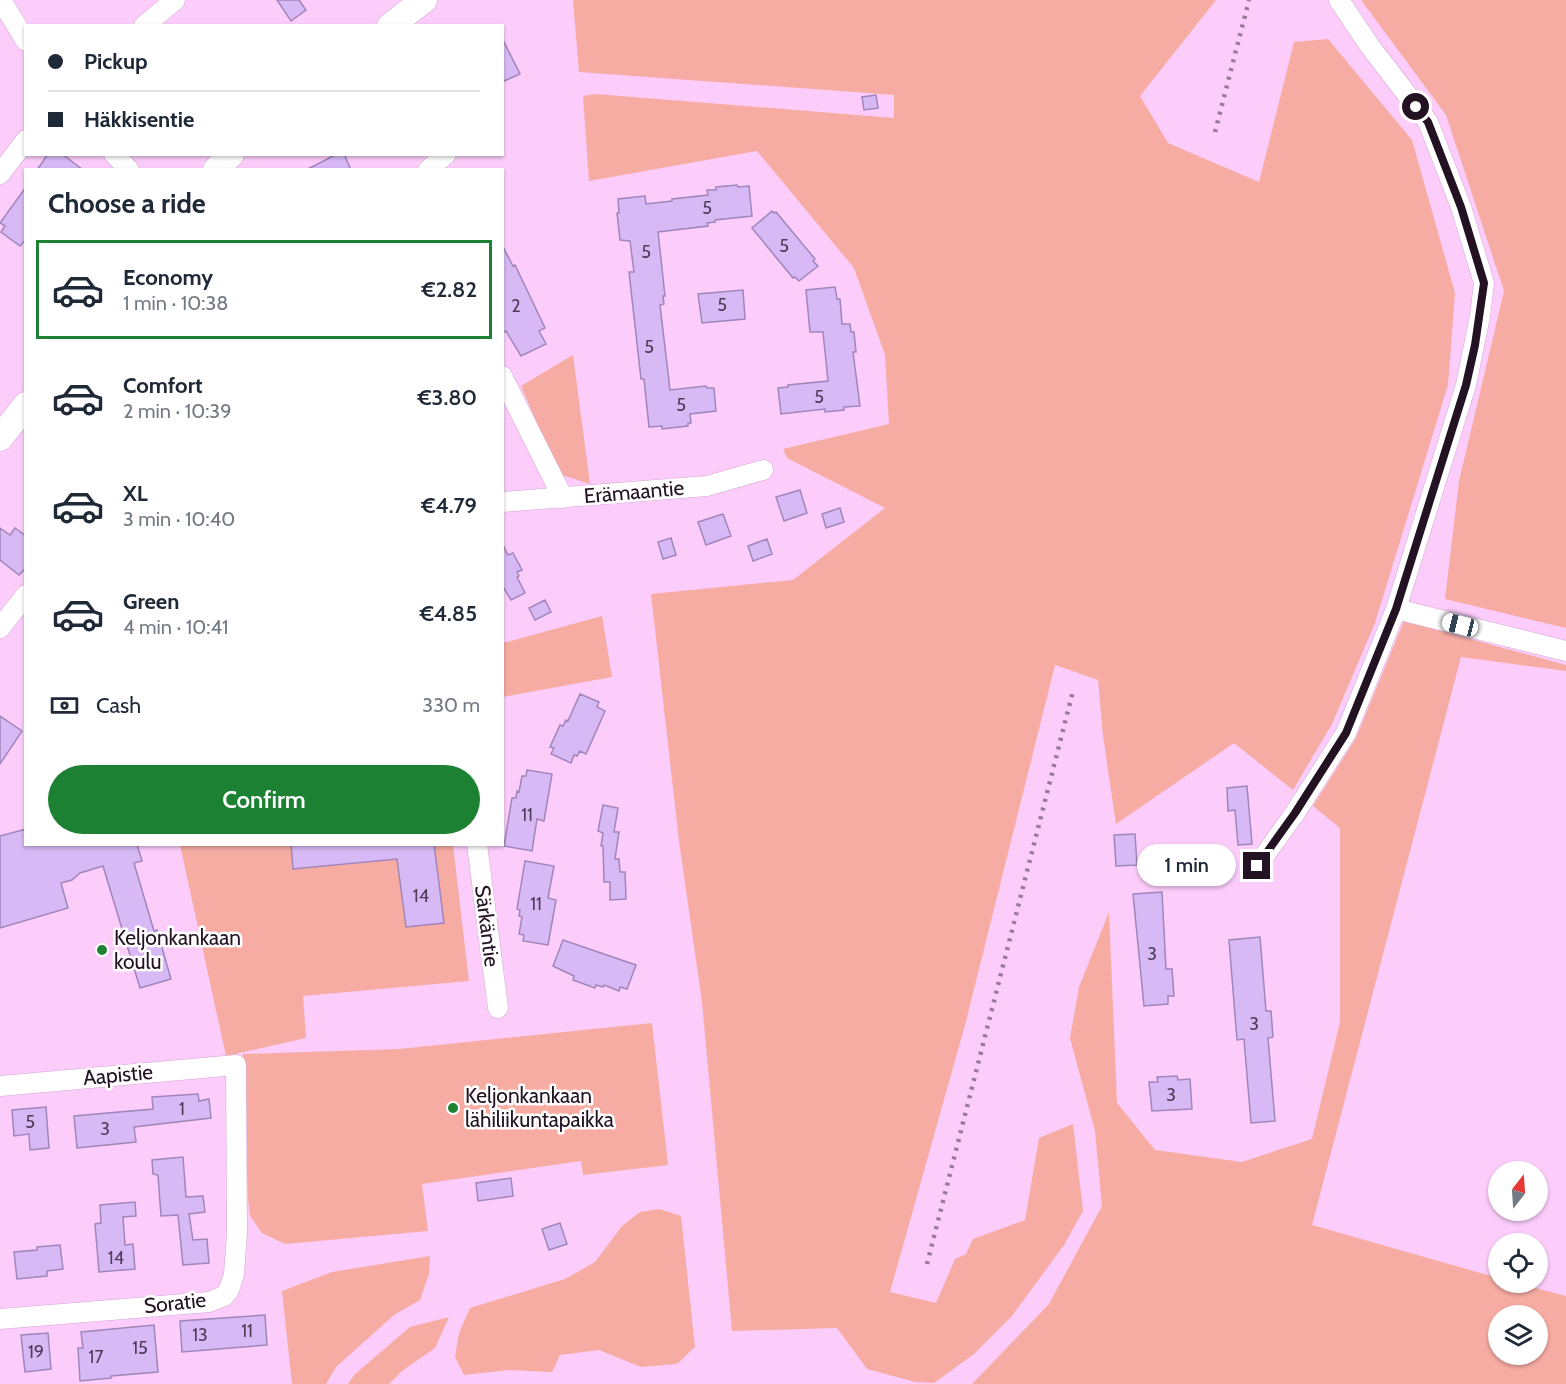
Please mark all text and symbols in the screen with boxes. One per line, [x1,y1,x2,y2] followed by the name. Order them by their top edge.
[84,48,148,75] text: Pickup
[1402,93,1429,120] route start
[84,106,194,133] text: Häkkisentie
[48,187,206,220] text: Choose a ride
[702,197,712,219] house number: 5
[779,235,789,257] house number: 5
[641,241,651,263] house number: 5
[51,263,105,317] icon: car
[123,264,213,291] text: Economy
[422,276,477,303] text: €2.82
[123,291,228,315] text: 1 min · 10:38
[717,294,727,316] house number: 5
[511,295,521,317] house number: 2
[644,336,654,358] house number: 5
[51,371,105,425] icon: car
[123,372,202,399] text: Comfort
[417,384,477,411] text: €3.80
[814,386,824,408] house number: 5
[676,394,686,416] house number: 5
[123,399,232,423] text: 2 min · 10:39
[583,475,685,508] street label: Erämaantie
[51,479,105,533] icon: car
[123,480,148,507] text: XL
[421,492,477,519] text: €4.79
[123,507,235,531] text: 3 min · 10:40
[51,587,105,641] icon: car
[123,588,179,615] text: Green
[420,600,477,627] text: €4.85
[1440,612,1480,638] car
[123,615,229,639] text: 4 min · 10:41
[48,689,81,722] icon: cash
[96,692,141,719] text: Cash
[422,693,480,717] text: 330 m
[48,765,480,834] button: Confirm
[521,804,533,826] house number: 11
[1137,845,1236,887] callout: 1 min
[1243,852,1270,879] route end
[1164,853,1209,877] text: 1 min
[470,884,505,969] street label: Särkäntie
[413,885,429,907] house number: 14
[530,893,542,915] house number: 11
[114,925,241,974] place label: Keljonkankaan koulu
[95,943,109,957] marker: Keljonkankaan koulu
[1147,943,1157,965] house number: 3
[1249,1013,1259,1035] house number: 3
[82,1059,154,1090] street label: Aapistie
[465,1083,614,1132] place label: Keljonkankaan lähiliikuntapaikka
[1166,1084,1176,1106] house number: 3
[179,1098,185,1120] house number: 1
[446,1101,460,1115] marker: Keljonkankaan lähiliikuntapaikka
[25,1111,35,1133] house number: 5
[100,1118,110,1140] house number: 3
[1488,1161,1548,1221] north arrow
[1488,1161,1548,1365] map controls
[1488,1233,1548,1293] button: locate
[108,1247,124,1269] house number: 14
[143,1287,208,1318] street label: Soratie
[1488,1305,1548,1365] button: layers
[241,1320,253,1342] house number: 11
[192,1324,208,1346] house number: 13
[132,1337,148,1359] house number: 15
[28,1341,44,1363] house number: 19
[89,1346,103,1368] house number: 17

